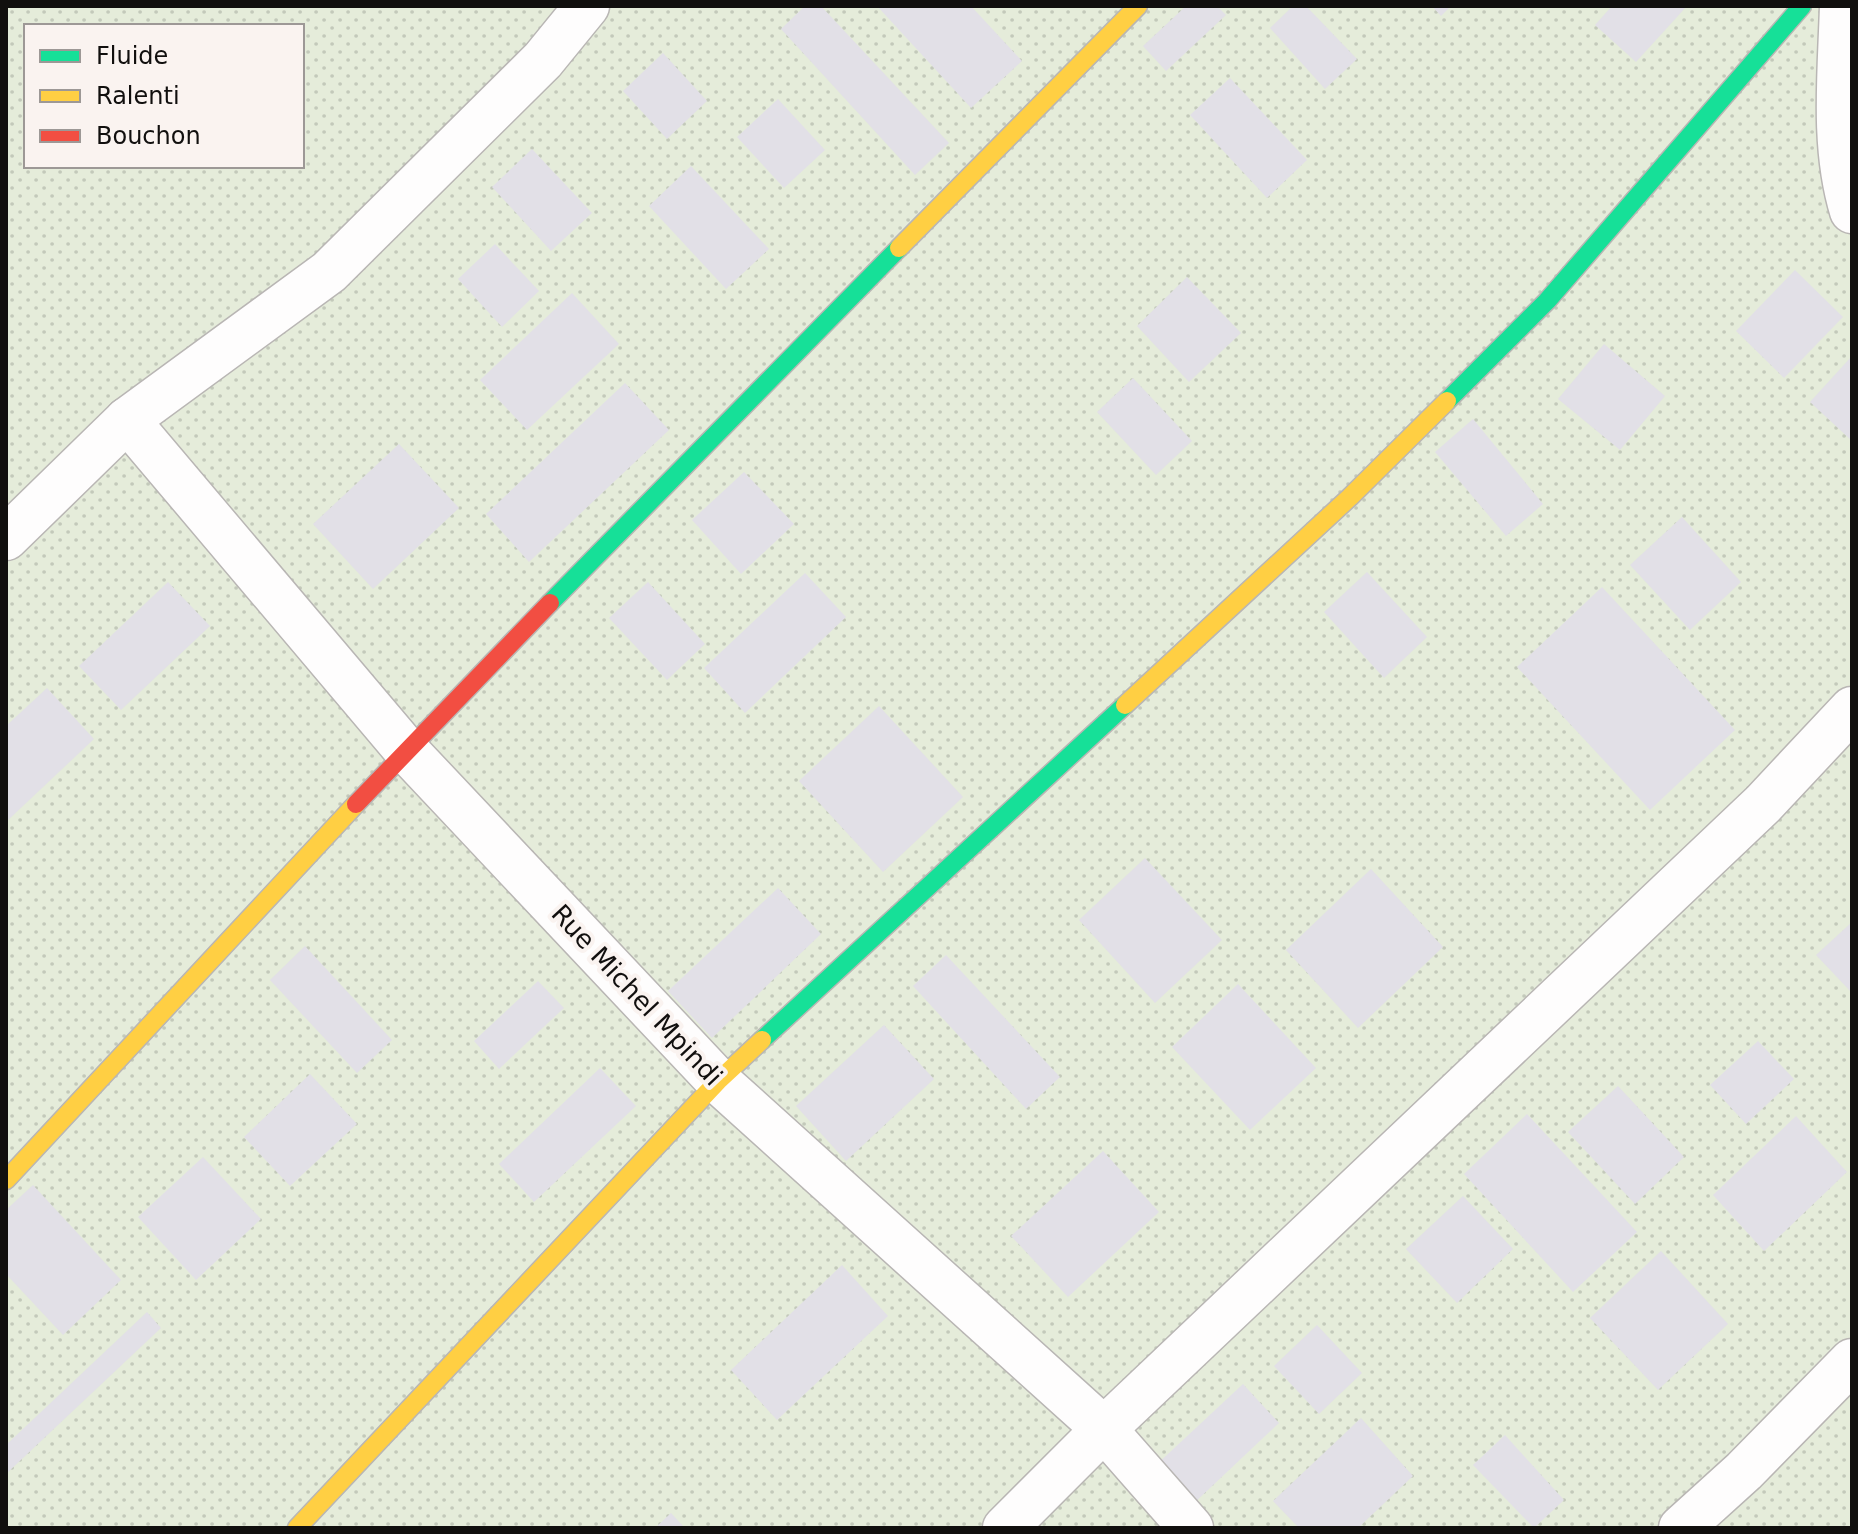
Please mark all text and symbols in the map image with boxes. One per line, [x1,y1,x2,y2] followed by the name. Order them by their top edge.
[24,24,304,168] legend
[96,42,168,70] text: Fluide
[96,82,180,110] text: Ralenti
[96,122,201,150] text: Bouchon
[546,898,728,1092] street label: Rue Michel Mpindi

